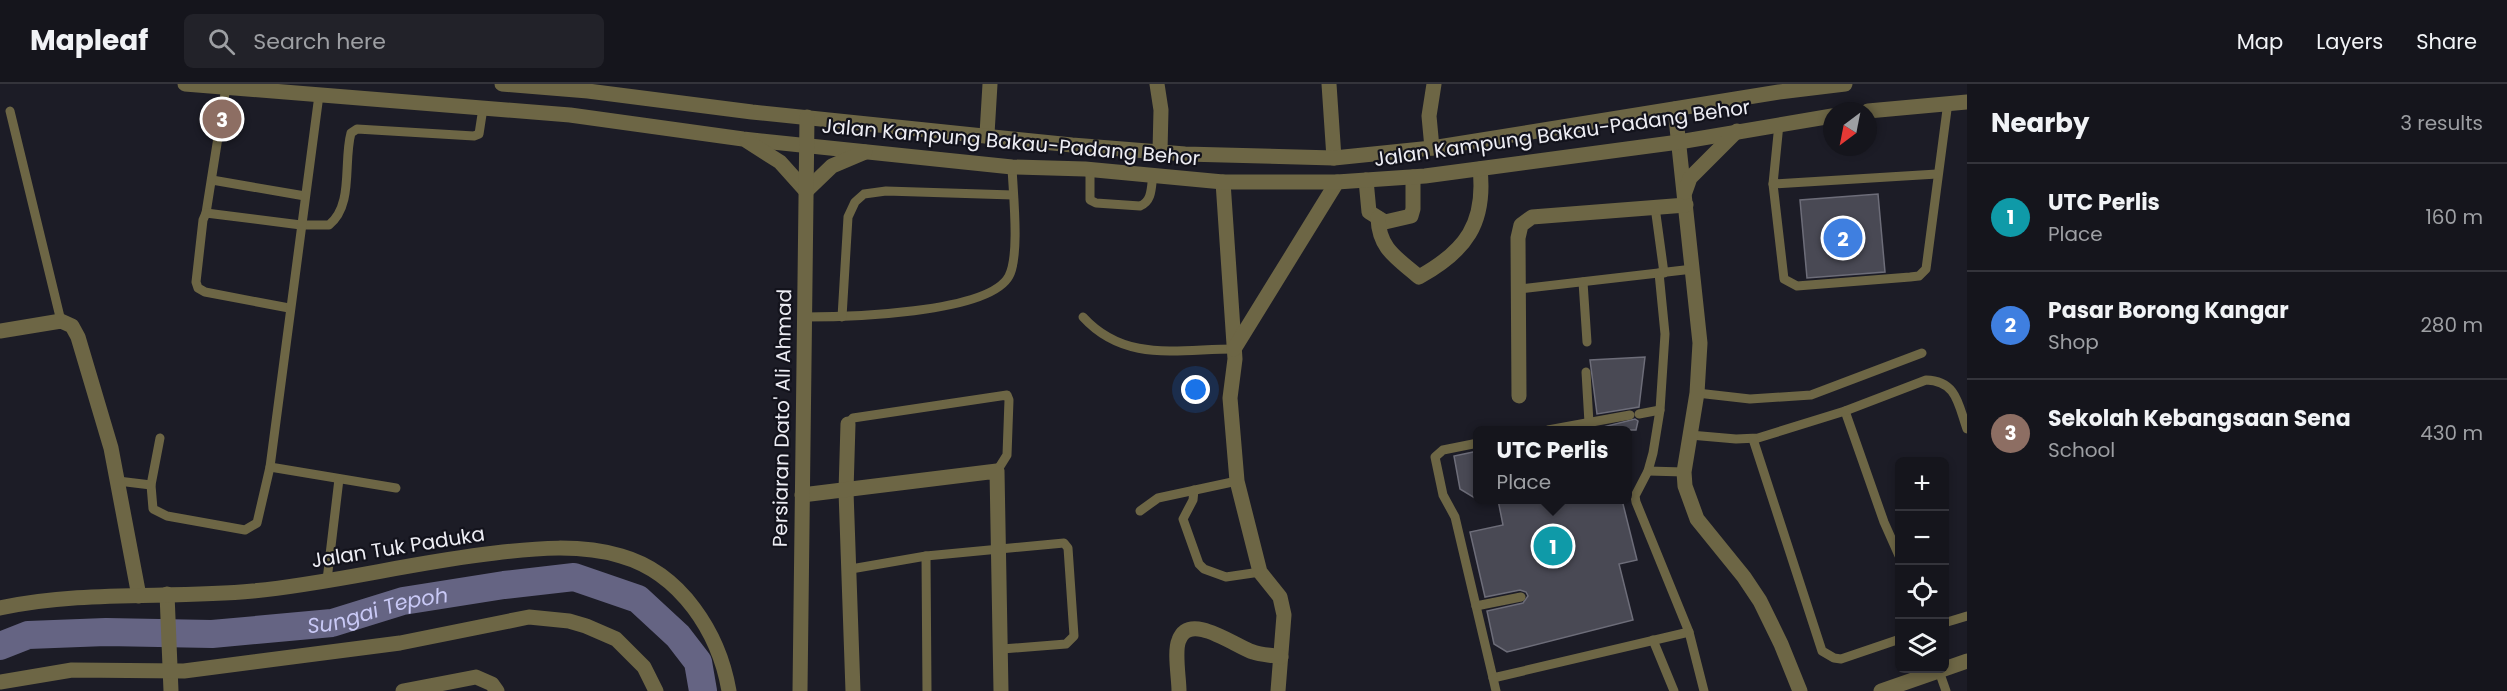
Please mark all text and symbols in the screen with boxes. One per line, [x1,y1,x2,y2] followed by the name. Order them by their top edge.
[184,14,604,68] search box
[30,21,148,60] text: Mapleaf
[205,25,238,58] icon: search
[253,26,386,57] text: Search here
[2237,27,2283,56] text: Map
[2316,27,2383,56] text: Layers
[2416,27,2477,56] text: Share
[1372,93,1752,173] street label: Jalan Kampung Bakau-Padang Behor
[202,96,242,141] pin: 3
[1823,102,1877,156] north arrow
[1991,105,2089,141] text: Nearby
[2400,109,2483,137] text: 3 results
[821,112,1201,172] street label: Jalan Kampung Bakau-Padang Behor
[2048,187,2160,218] text: UTC Perlis
[2007,203,2014,231] text: 1
[2425,203,2483,231] text: 160 m
[1824,216,1862,260] pin: 2
[2048,220,2103,248] text: Place
[766,289,798,547] street label: Persiaran Dato' Ali Ahmad
[2048,295,2289,326] text: Pasar Borong Kangar
[2005,311,2016,339] text: 2
[2420,311,2483,339] text: 280 m
[2048,328,2099,356] text: Shop
[1181,375,1210,404] your location
[2048,403,2351,434] text: Sekolah Kebangsaan Sena
[2004,419,2017,447] text: 3
[2420,419,2483,447] text: 430 m
[1473,426,1632,504] popup
[1497,435,1608,466] text: UTC Perlis
[2048,436,2115,464] text: School
[1895,457,1949,673] map controls
[1895,457,1949,511] button: +
[1497,468,1551,496] text: Place
[1895,511,1949,565] button: −
[309,519,487,575] street label: Jalan Tuk Paduka
[1534,524,1572,568] pin: 1
[1895,565,1949,619] button: locate
[306,580,450,640] water label: Sungai Tepoh
[1895,619,1949,673] button: layers

